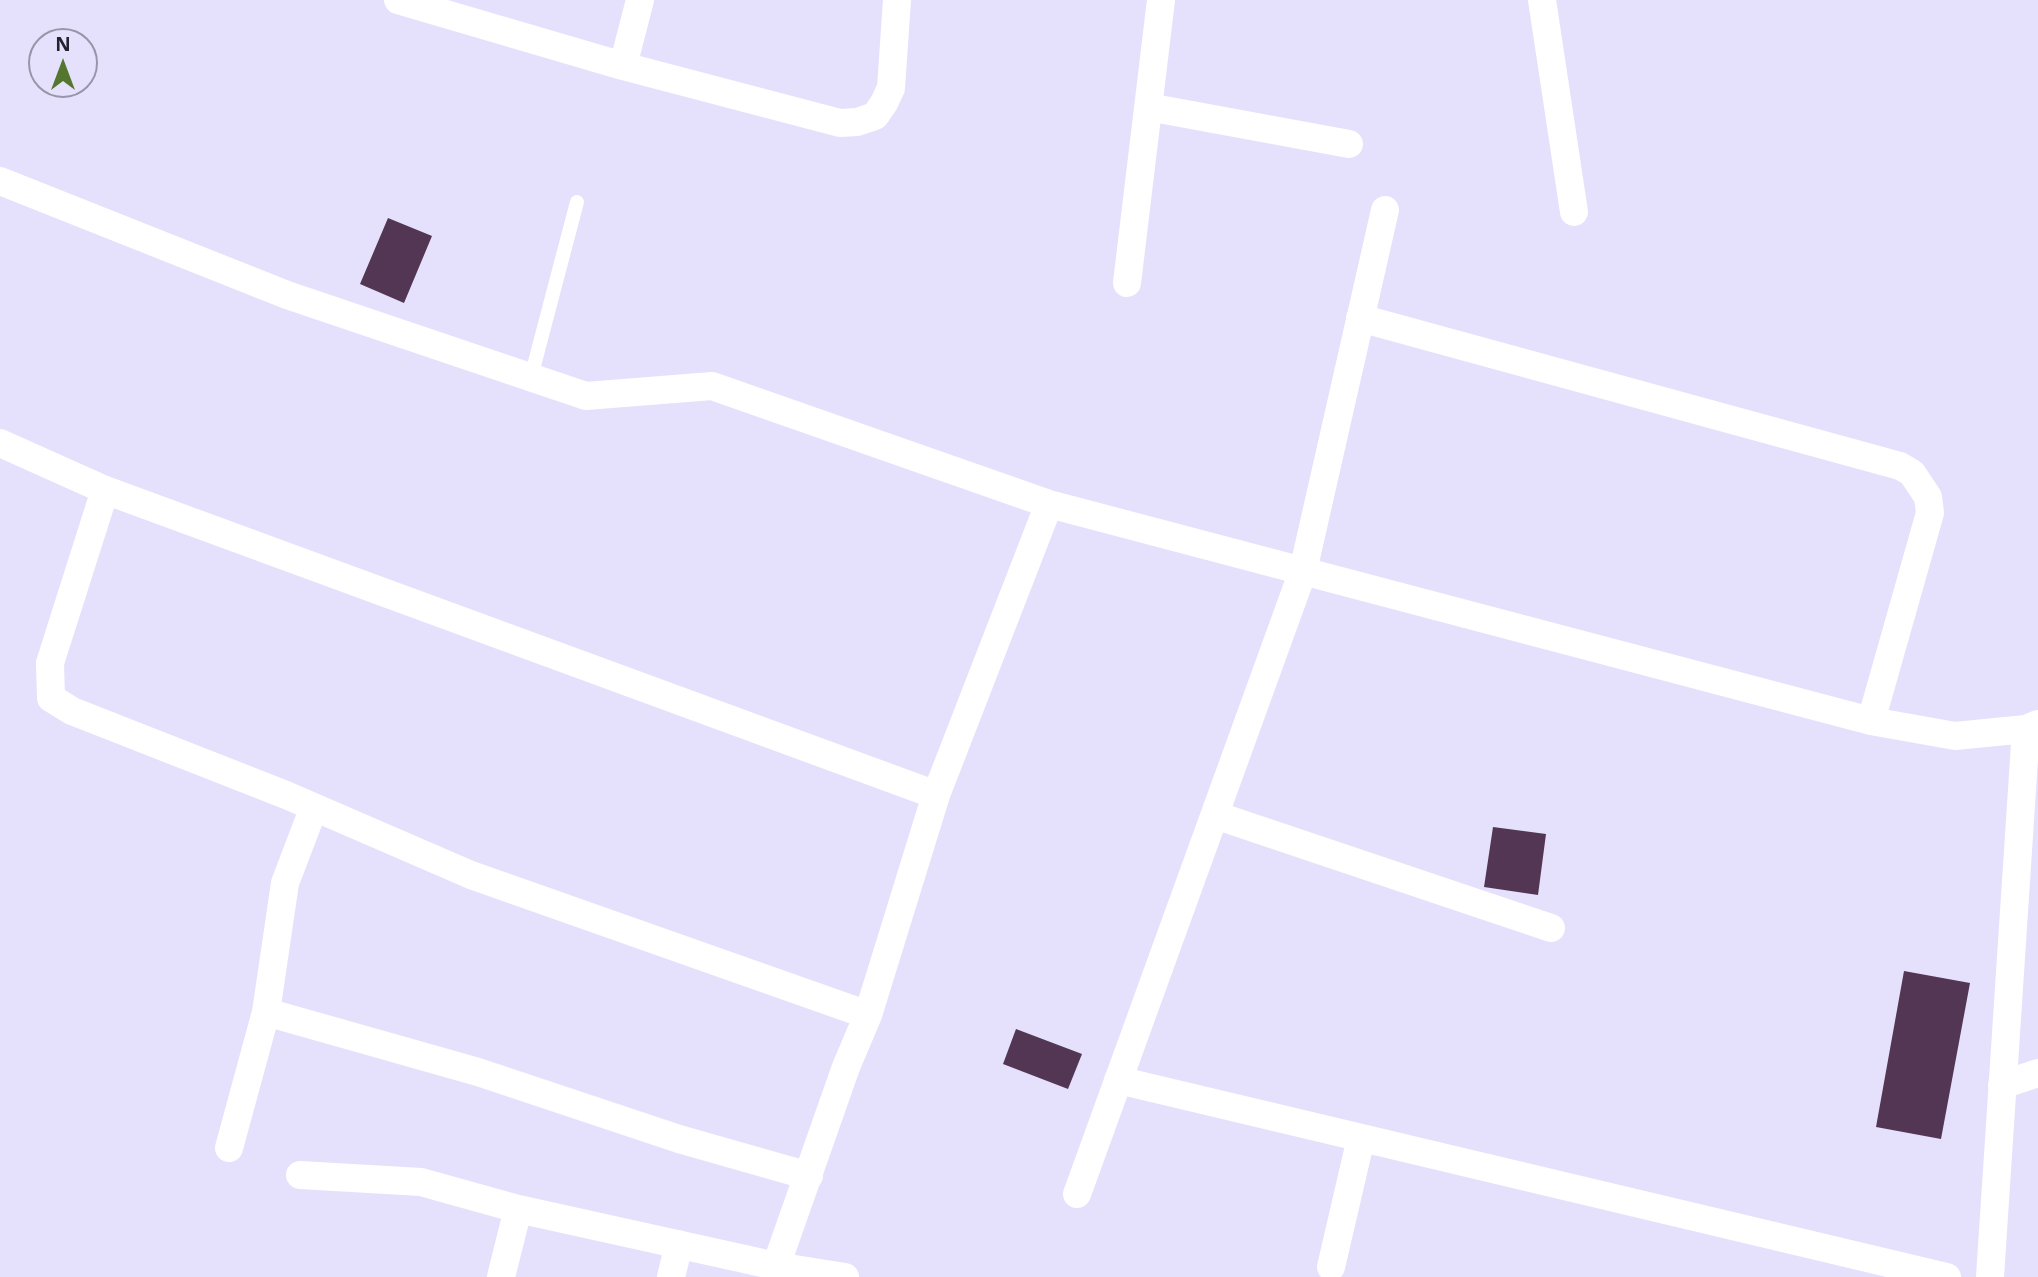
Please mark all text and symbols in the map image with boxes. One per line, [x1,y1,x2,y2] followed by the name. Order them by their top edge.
[28,28,98,98] north arrow
[55,31,71,57] text: N

